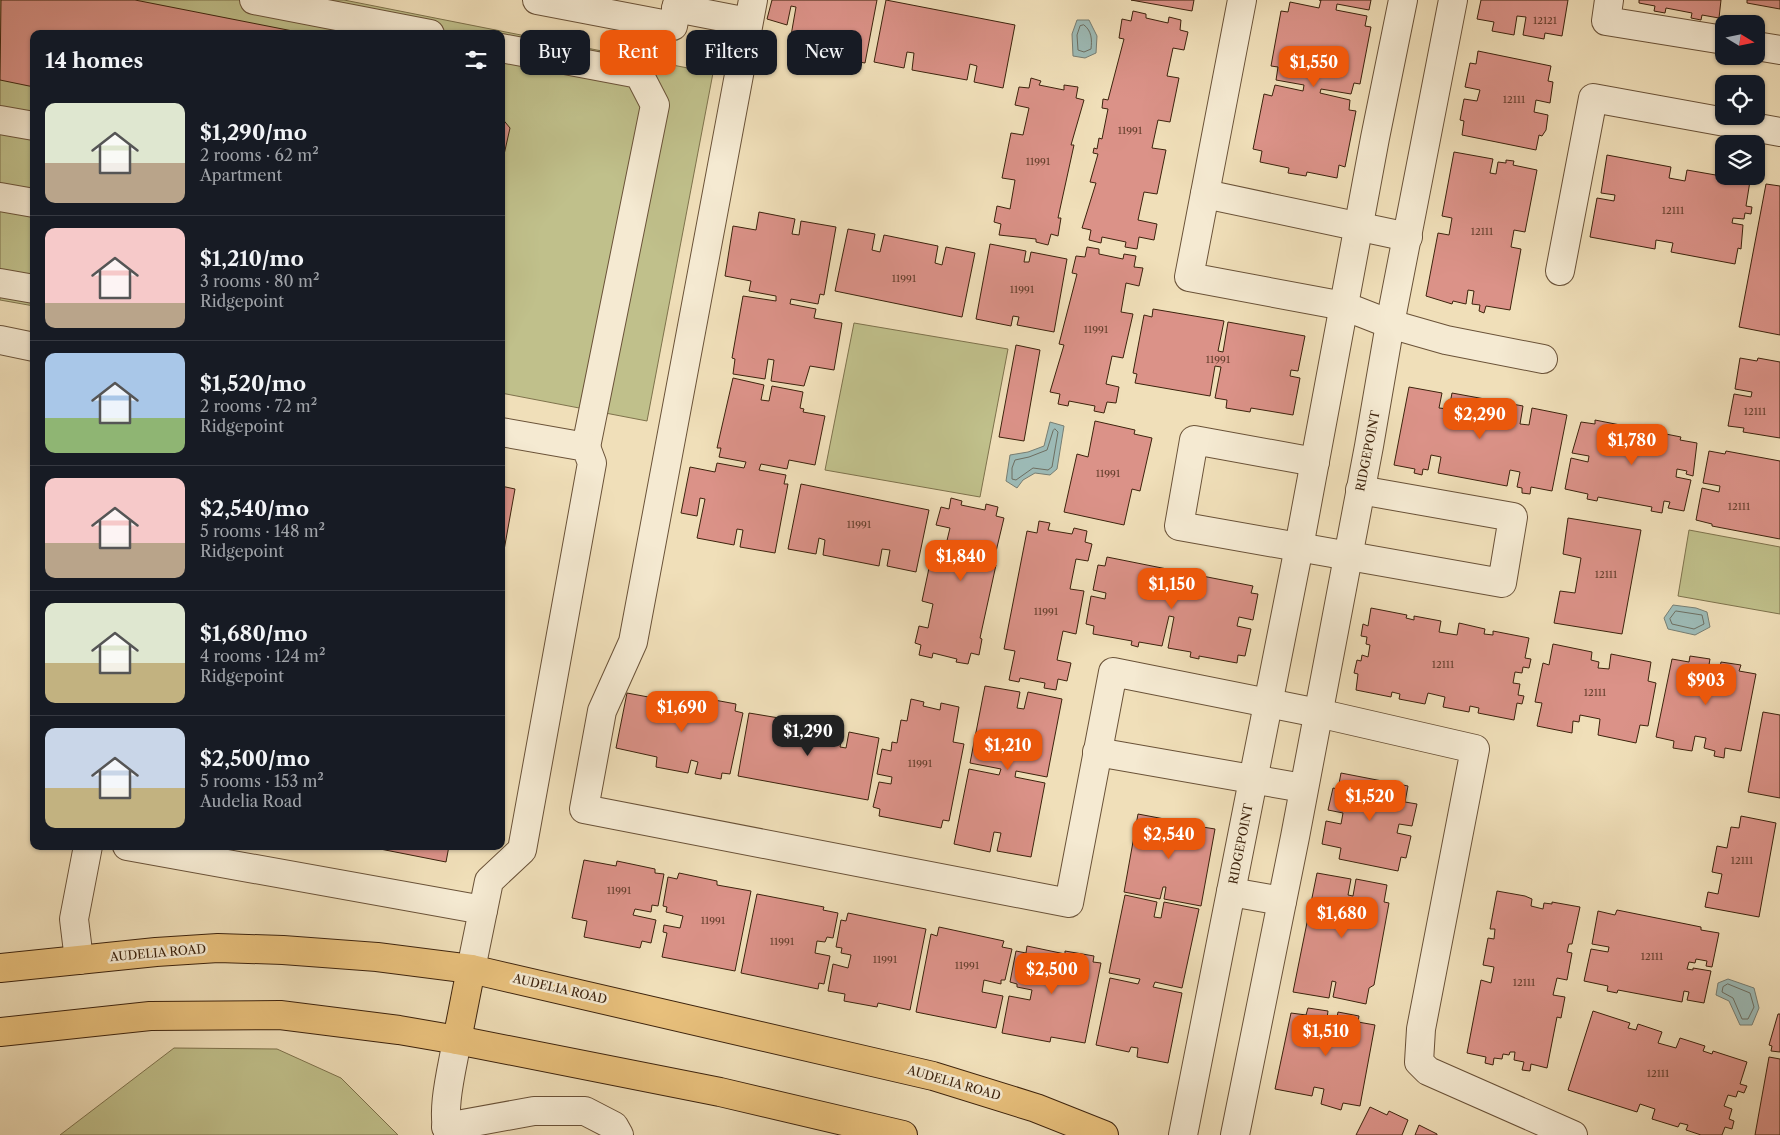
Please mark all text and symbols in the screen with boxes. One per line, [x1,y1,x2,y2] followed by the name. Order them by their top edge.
[1533,14,1558,27] house number: 12121
[1715,15,1765,65] north arrow
[1715,15,1765,185] map controls
[520,30,590,75] chip: Buy
[600,30,676,75] chip: Rent
[686,30,777,75] chip: Filters
[787,30,862,75] chip: New
[462,46,490,74] icon: filters
[1273,46,1355,88] pin: $1,550
[45,48,143,73] text: 14 homes
[1290,52,1338,72] text: $1,550
[1715,75,1765,125] button: locate
[1503,93,1526,106] house number: 12111
[200,120,307,145] text: $1,290/mo
[85,123,145,183] icon: home
[1118,124,1143,137] house number: 11991
[1715,135,1765,185] button: layers
[200,145,319,165] text: 2 rooms · 62 m²
[1026,155,1051,168] house number: 11991
[200,165,282,185] text: Apartment
[1662,204,1685,217] house number: 12111
[1471,225,1494,238] house number: 12111
[200,246,304,271] text: $1,210/mo
[85,248,145,308] icon: home
[200,271,319,291] text: 3 rooms · 80 m²
[892,272,917,285] house number: 11991
[1010,283,1035,296] house number: 11991
[200,291,284,311] text: Ridgepoint
[1084,323,1109,336] house number: 11991
[1206,353,1231,366] house number: 11991
[200,371,306,396] text: $1,520/mo
[85,373,145,433] icon: home
[200,396,317,416] text: 2 rooms · 72 m²
[1439,398,1521,440] pin: $2,290
[1454,404,1506,424] text: $2,290
[1744,405,1767,418] house number: 12111
[1352,409,1383,493] street label: RIDGEPOINT
[200,416,284,436] text: Ridgepoint
[1591,424,1673,466] pin: $1,780
[1608,430,1656,450] text: $1,780
[1096,467,1121,480] house number: 11991
[200,496,309,521] text: $2,540/mo
[85,498,145,558] icon: home
[1728,500,1751,513] house number: 12111
[847,518,872,531] house number: 11991
[200,521,325,541] text: 5 rooms · 148 m²
[920,540,1002,582] pin: $1,840
[200,541,284,561] text: Ridgepoint
[936,546,986,566] text: $1,840
[1131,568,1213,610] pin: $1,150
[1595,568,1618,581] house number: 12111
[1149,574,1195,594] text: $1,150
[1034,605,1059,618] house number: 11991
[200,621,308,646] text: $1,680/mo
[85,623,145,683] icon: home
[200,646,325,666] text: 4 rooms · 124 m²
[1432,658,1455,671] house number: 12111
[1676,664,1736,706] pin: $903
[200,666,284,686] text: Ridgepoint
[1687,670,1725,690] text: $903
[1584,686,1607,699] house number: 12111
[641,690,723,733] pin: $1,690
[657,697,707,717] text: $1,690
[767,714,849,757] pin: $1,290
[783,721,833,741] text: $1,290
[967,728,1049,771] pin: $1,210
[984,735,1032,755] text: $1,210
[200,746,310,771] text: $2,500/mo
[85,748,145,808] icon: home
[908,757,933,770] house number: 11991
[200,771,324,791] text: 5 rooms · 153 m²
[1329,780,1411,822] pin: $1,520
[1345,786,1395,806] text: $1,520
[200,791,302,811] text: Audelia Road
[1225,802,1256,886] street label: RIDGEPOINT
[1128,818,1210,860] pin: $2,540
[1143,824,1195,844] text: $2,540
[1731,854,1754,867] house number: 12111
[607,884,632,897] house number: 11991
[1301,896,1383,939] pin: $1,680
[1317,903,1367,923] text: $1,680
[701,914,726,927] house number: 11991
[770,935,795,948] house number: 11991
[108,941,207,964] street label: AUDELIA ROAD
[1641,950,1664,963] house number: 12111
[1011,952,1093,995] pin: $2,500
[873,953,898,966] house number: 11991
[955,959,980,972] house number: 11991
[1026,959,1078,979] text: $2,500
[510,970,609,1007] street label: AUDELIA ROAD
[1513,976,1536,989] house number: 12111
[1285,1014,1367,1057] pin: $1,510
[1303,1021,1349,1041] text: $1,510
[905,1062,1003,1103] street label: AUDELIA ROAD
[1647,1067,1670,1080] house number: 12111

